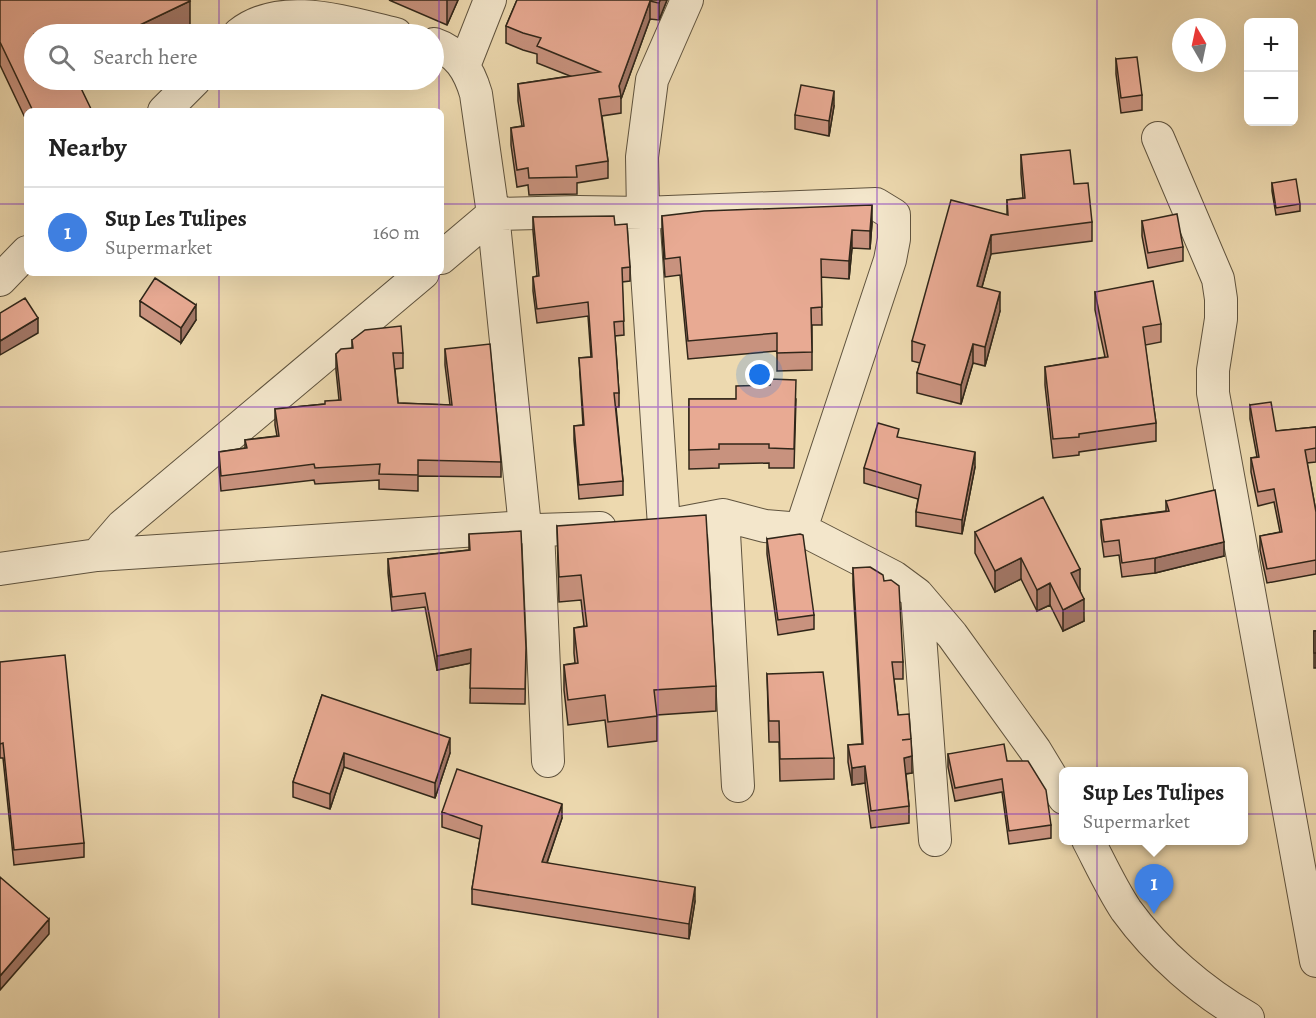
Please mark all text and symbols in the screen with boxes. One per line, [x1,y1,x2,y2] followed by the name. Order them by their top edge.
[1172,18,1226,72] north arrow
[1244,18,1298,126] map controls
[1244,18,1298,72] button: +
[24,24,444,90] search box
[45,41,78,74] icon: search
[93,42,198,72] text: Search here
[1244,72,1298,126] button: −
[48,130,127,165] text: Nearby
[105,204,247,234] text: Sup Les Tulipes
[64,219,71,246] text: 1
[373,219,420,246] text: 160 m
[105,234,212,261] text: Supermarket
[745,360,774,389] your location
[1059,767,1248,845] popup
[1083,778,1224,808] text: Sup Les Tulipes
[1083,808,1190,835] text: Supermarket
[1134,864,1174,914] pin: 1

